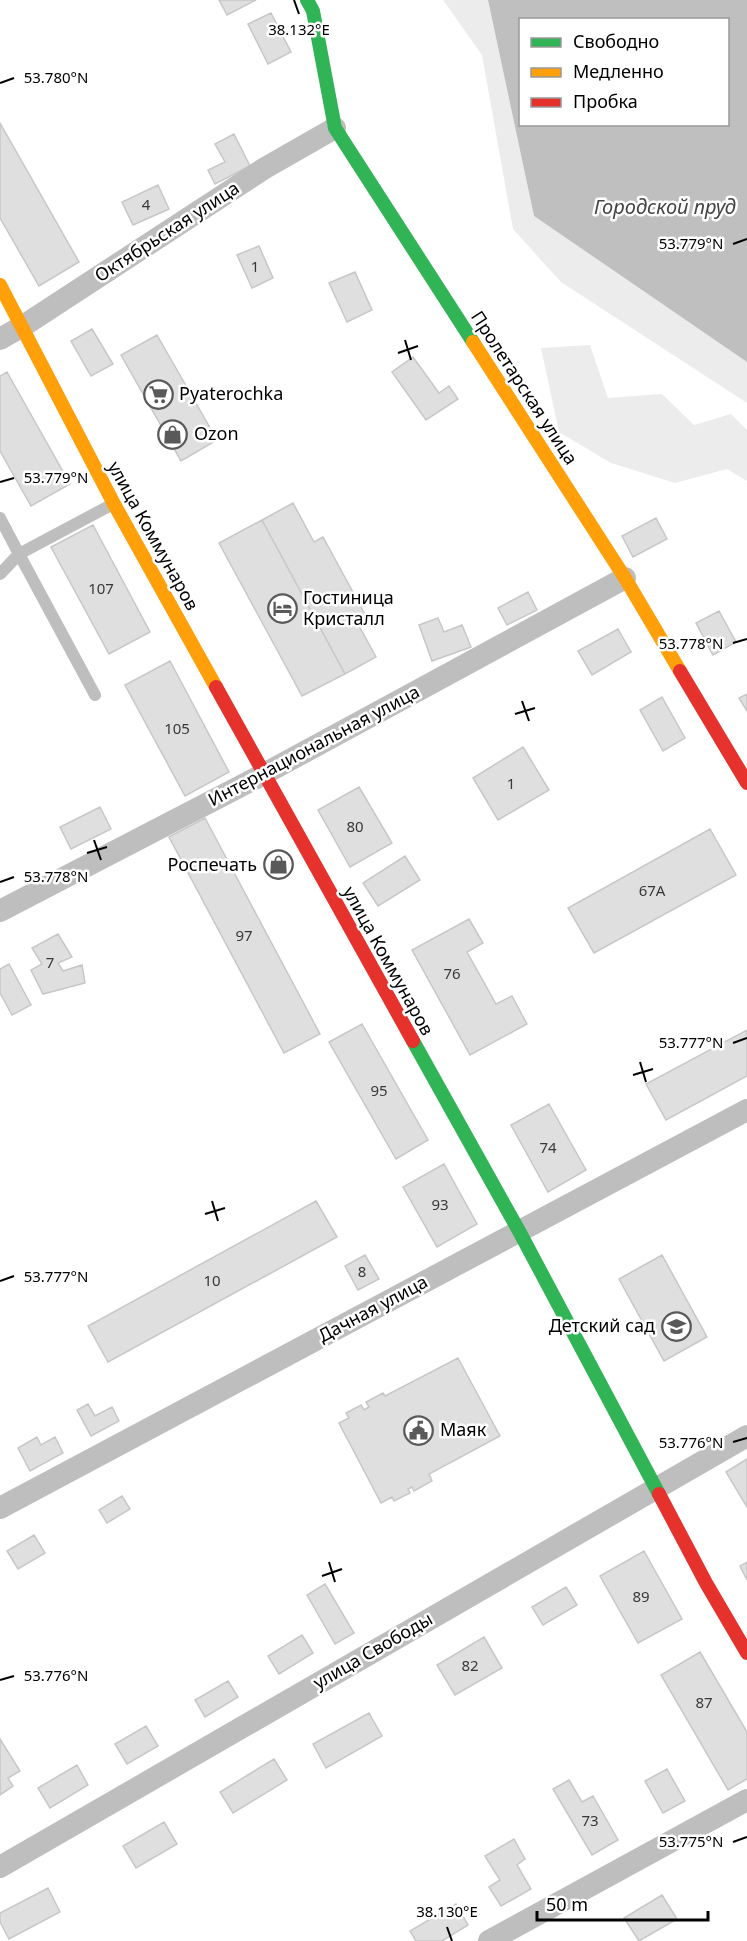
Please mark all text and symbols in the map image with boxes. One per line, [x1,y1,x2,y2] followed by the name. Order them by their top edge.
[519,18,729,126] legend
[268,19,330,39] text: 38.132°E
[573,29,659,53] text: Свободно
[573,59,664,83] text: Медленно
[24,67,88,87] text: 53.780°N
[573,89,638,113] text: Пробка
[90,175,243,287] street label: Октябрьская улица
[594,193,736,220] water label: Городской пруд
[142,194,151,214] house number: 4
[659,233,723,253] text: 53.779°N
[251,256,259,276] house number: 1
[466,306,584,469] street label: Пролетарская улица
[142,378,174,410] supermarket icon: Pyaterochka
[179,381,283,405] place label: Pyaterochka
[157,418,189,450] shop icon: Ozon
[194,421,239,445] place label: Ozon
[103,457,205,614] street label: улица Коммунаров
[24,467,88,487] text: 53.779°N
[88,578,114,598] house number: 107
[303,585,394,630] place label: Гостиница Кристалл
[266,592,298,624] hotel icon: Гостиница Кристалл
[659,633,723,653] text: 53.778°N
[204,679,423,811] street label: Интернациональная улица
[164,718,190,738] house number: 105
[507,773,515,793] house number: 1
[346,816,364,836] house number: 80
[262,849,294,881] shop icon: Роспечать
[167,852,257,876] place label: Роспечать
[24,866,88,886] text: 53.778°N
[639,880,666,900] house number: 67А
[338,882,440,1039] street label: улица Коммунаров
[235,925,253,945] house number: 97
[46,952,54,972] house number: 7
[443,963,461,983] house number: 76
[659,1032,723,1052] text: 53.777°N
[370,1080,388,1100] house number: 95
[539,1137,557,1157] house number: 74
[431,1194,449,1214] house number: 93
[358,1261,366,1281] house number: 8
[24,1266,88,1286] text: 53.777°N
[314,1269,432,1347] street label: Дачная улица
[203,1270,221,1290] house number: 10
[660,1310,692,1342] school or university icon: Детский сад
[549,1313,655,1337] place label: Детский сад
[403,1414,435,1446] public building icon: Маяк
[440,1417,487,1441] place label: Маяк
[659,1432,723,1452] text: 53.776°N
[632,1586,650,1606] house number: 89
[309,1606,436,1694] street label: улица Свободы
[461,1655,479,1675] house number: 82
[24,1665,88,1685] text: 53.776°N
[695,1692,713,1712] house number: 87
[581,1810,599,1830] house number: 73
[659,1831,723,1851] text: 53.775°N
[537,1884,708,1922] scale bar
[546,1892,588,1916] text: 50 m
[416,1901,478,1921] text: 38.130°E

